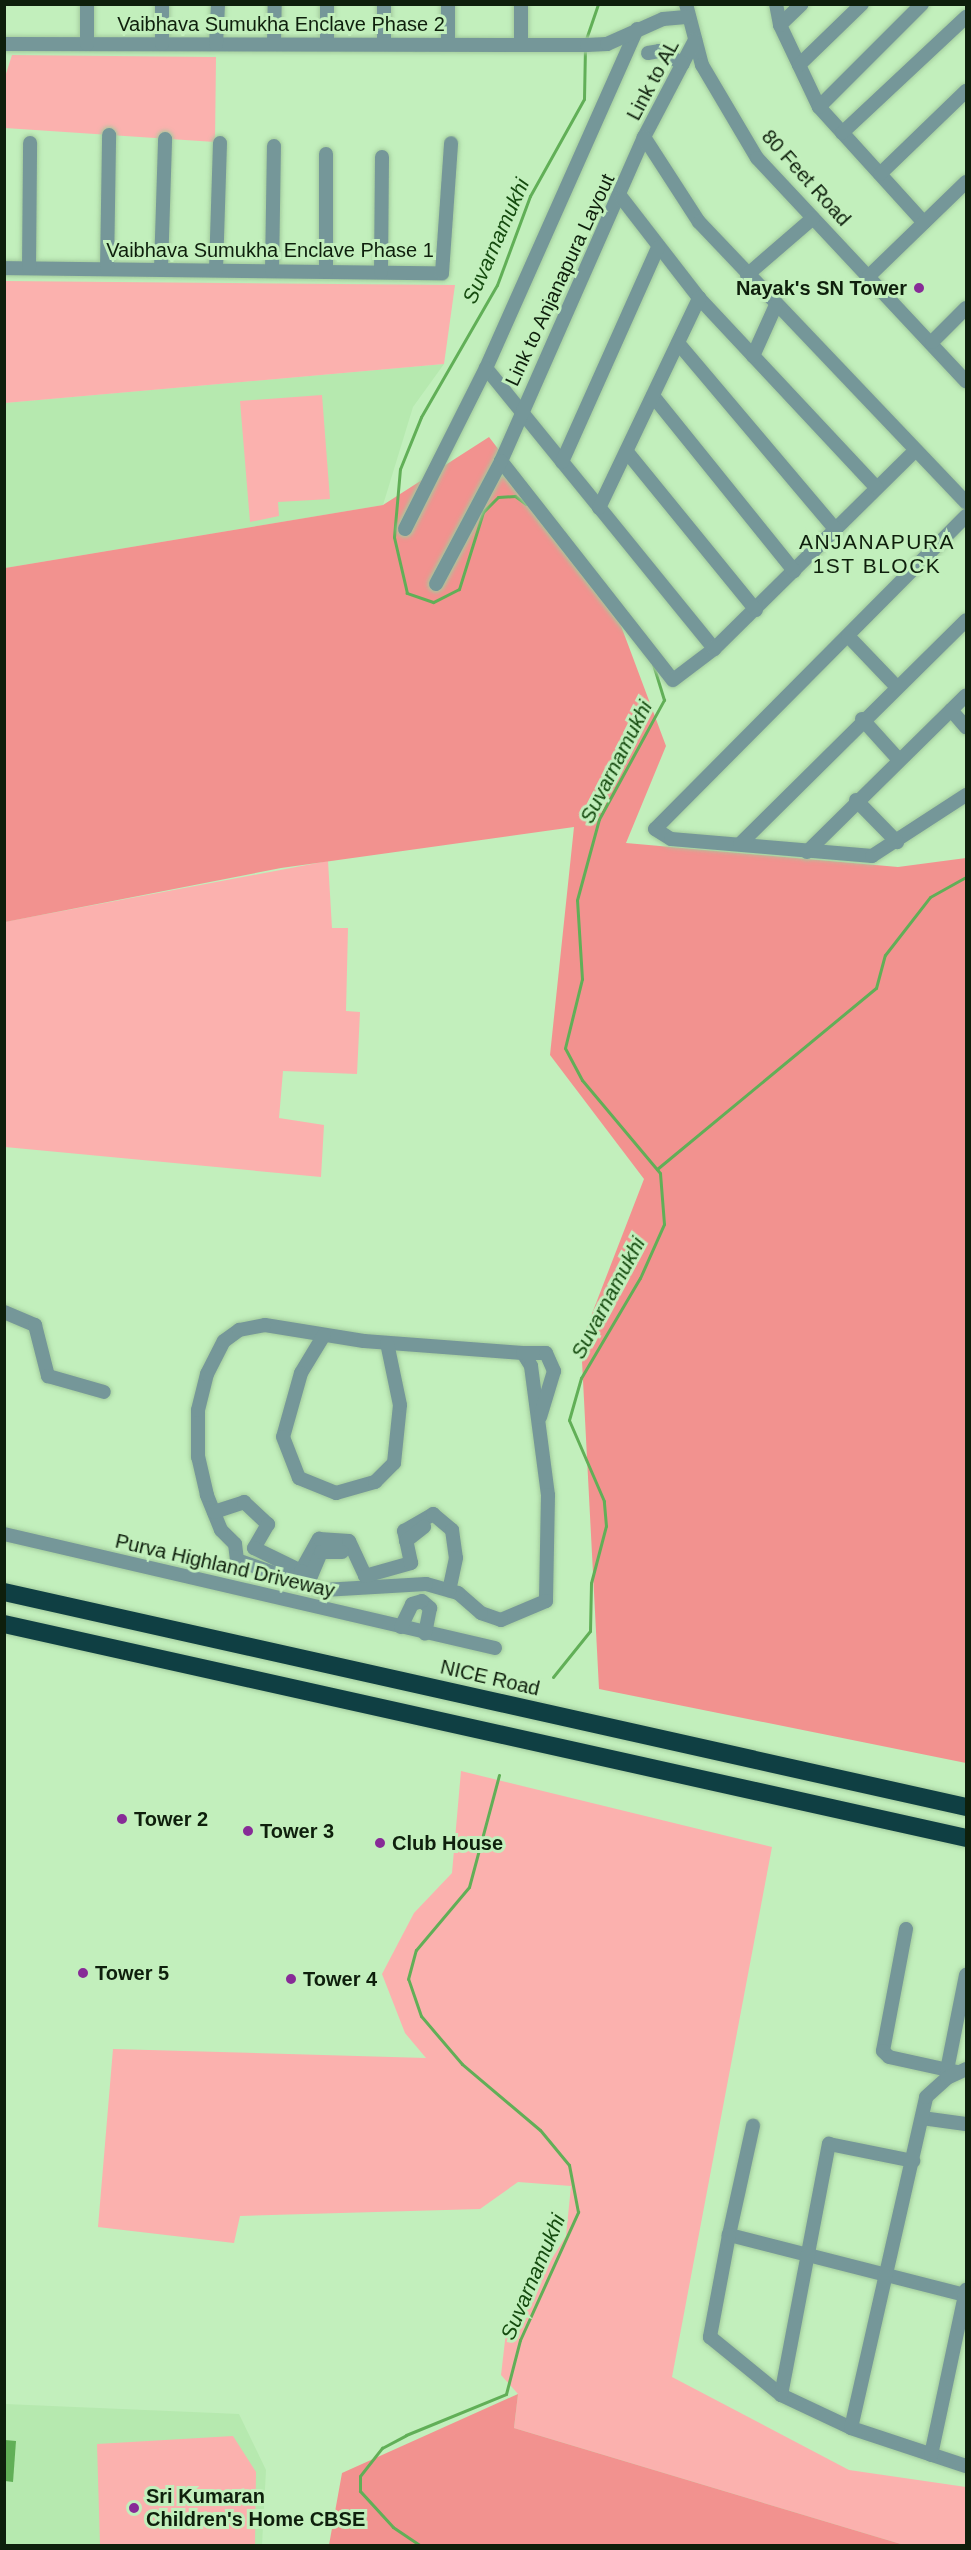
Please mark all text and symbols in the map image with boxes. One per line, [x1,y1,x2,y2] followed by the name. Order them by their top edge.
[117,12,445,36] street label: Vaibhava Sumukha Enclave Phase 2
[622,35,684,125] street label: Link to AL
[757,125,855,231] street label: 80 Feet Road
[500,170,620,390] street label: Link to Anjanapura Layout
[457,175,535,307] water label: Suvarnamukhi
[106,238,434,262] street label: Vaibhava Sumukha Enclave Phase 1
[736,276,907,300] place label: Nayak's SN Tower
[912,281,926,295] marker: Nayak's SN Tower
[799,529,955,579] district label: ANJANAPURA 1ST BLOCK
[574,696,658,828] water label: Suvarnamukhi
[565,1233,651,1363] water label: Suvarnamukhi
[113,1529,337,1603] street label: Purva Highland Driveway
[438,1655,542,1701] street label: NICE Road
[134,1807,208,1831] place label: Tower 2
[115,1812,129,1826] marker: Tower 2
[260,1819,334,1843] place label: Tower 3
[241,1824,255,1838] marker: Tower 3
[392,1831,503,1855] place label: Club House
[373,1836,387,1850] marker: Club House
[95,1961,169,1985] place label: Tower 5
[76,1966,90,1980] marker: Tower 5
[303,1967,377,1991] place label: Tower 4
[284,1972,298,1986] marker: Tower 4
[495,2210,571,2344] water label: Suvarnamukhi
[146,2484,365,2531] place label: Sri Kumaran Children's Home CBSE
[127,2501,141,2515] marker: Sri Kumaran Children's Home CBSE

